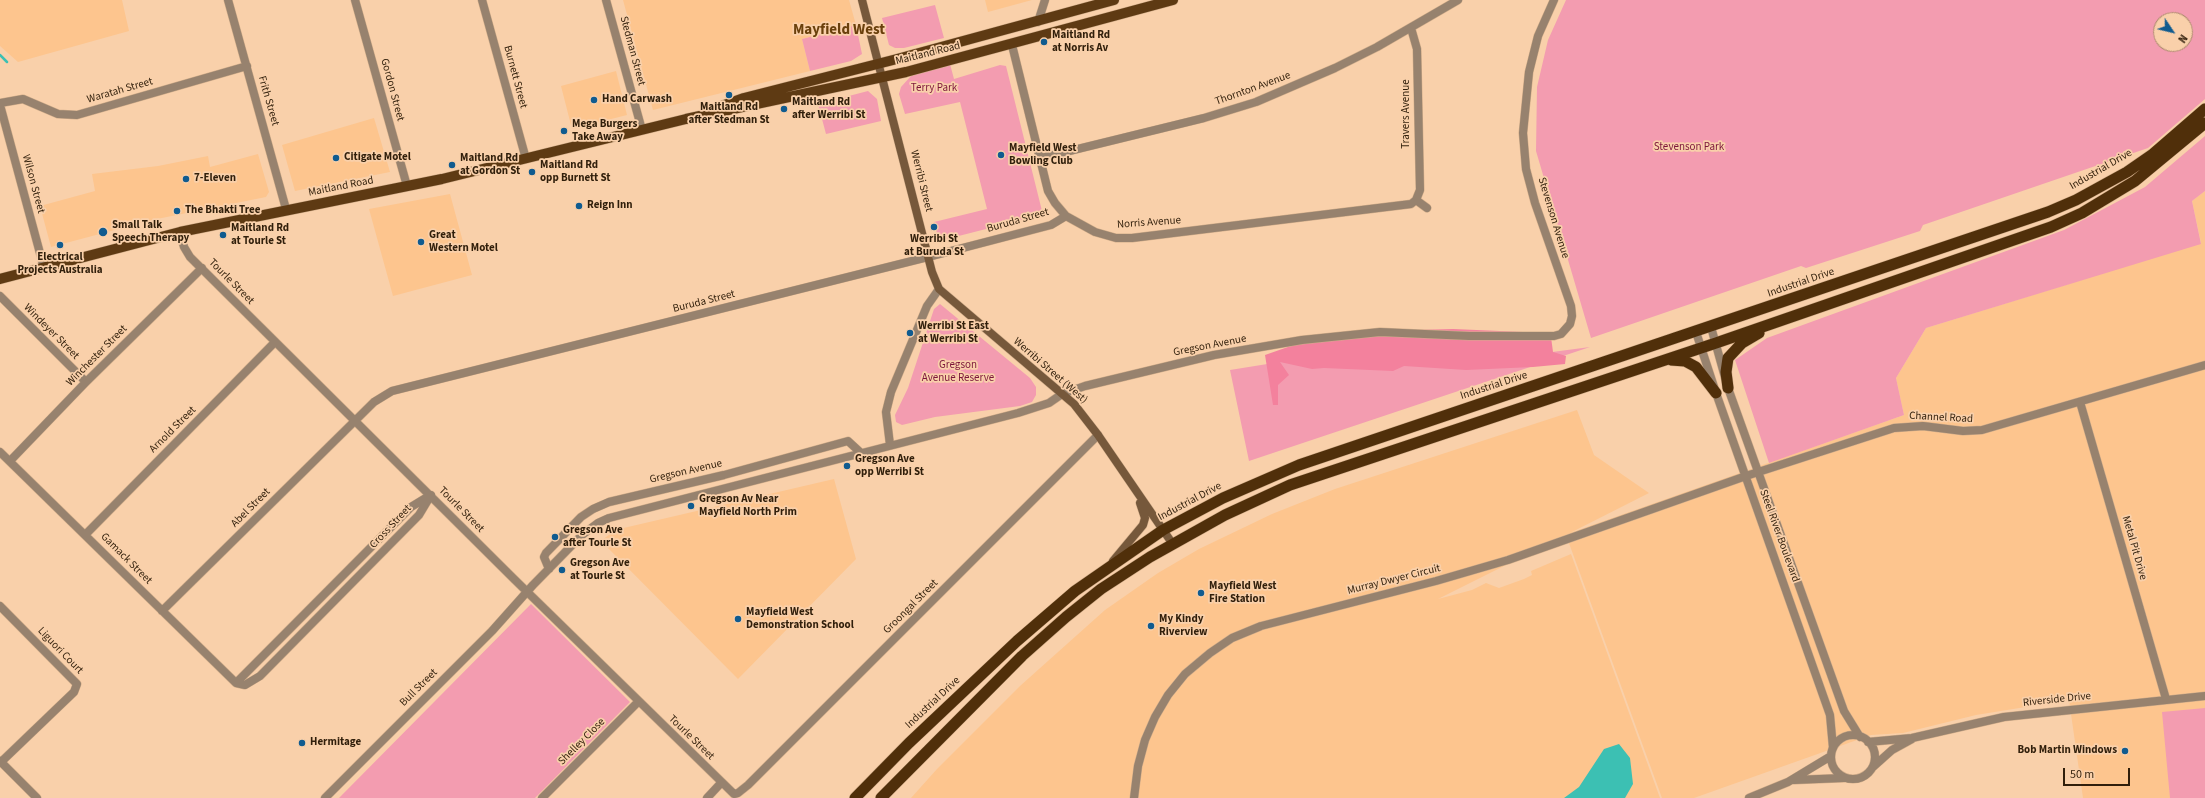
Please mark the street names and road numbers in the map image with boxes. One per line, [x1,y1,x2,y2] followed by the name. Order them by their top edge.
[616,15,648,87] street label: Stedman Street
[894,40,962,68] street label: Maitland Road
[500,44,530,110] street label: Burnett Street
[377,57,407,123] street label: Gordon Street
[1213,69,1293,109] street label: Thornton Avenue
[86,75,154,107] street label: Waratah Street
[255,75,281,127] street label: Frith Street
[1400,79,1414,149] street label: Travers Avenue
[2067,147,2135,193] street label: Industrial Drive
[907,149,935,213] street label: Werribi Street
[19,153,47,215] street label: Wilson Street
[307,174,375,200] street label: Maitland Road
[1534,176,1572,260] street label: Stevenson Avenue
[986,206,1050,236] street label: Buruda Street
[1117,214,1181,232] street label: Norris Avenue
[205,256,257,308] street label: Tourle Street
[1766,265,1836,301] street label: Industrial Drive
[672,288,736,316] street label: Buruda Street
[20,301,82,363] street label: Windeyer Street
[64,323,130,389] street label: Winchester Street
[1172,332,1248,360] street label: Gregson Avenue
[1010,335,1090,407] street label: Werribi Street (West)
[1459,369,1529,403] street label: Industrial Drive
[147,404,199,456] street label: Arnold Street
[1909,410,1973,426] street label: Channel Road
[648,457,724,487] street label: Gregson Avenue
[1156,480,1224,524] street label: Industrial Drive
[435,484,487,536] street label: Tourle Street
[229,486,273,530] street label: Abel Street
[1756,488,1802,584] street label: Steel River Boulevard
[367,502,415,552] street label: Cross Street
[2119,514,2149,582] street label: Metal Pit Drive
[98,531,154,587] street label: Gamack Street
[1346,562,1442,598] street label: Murray Dwyer Circuit
[881,577,941,637] street label: Groongal Street
[34,625,86,677] street label: Liguori Court
[397,666,441,710] street label: Bull Street
[903,674,963,732] street label: Industrial Drive
[2022,690,2092,710] street label: Riverside Drive
[665,713,717,763] street label: Tourle Street
[556,716,608,768] street label: Shelley Close

